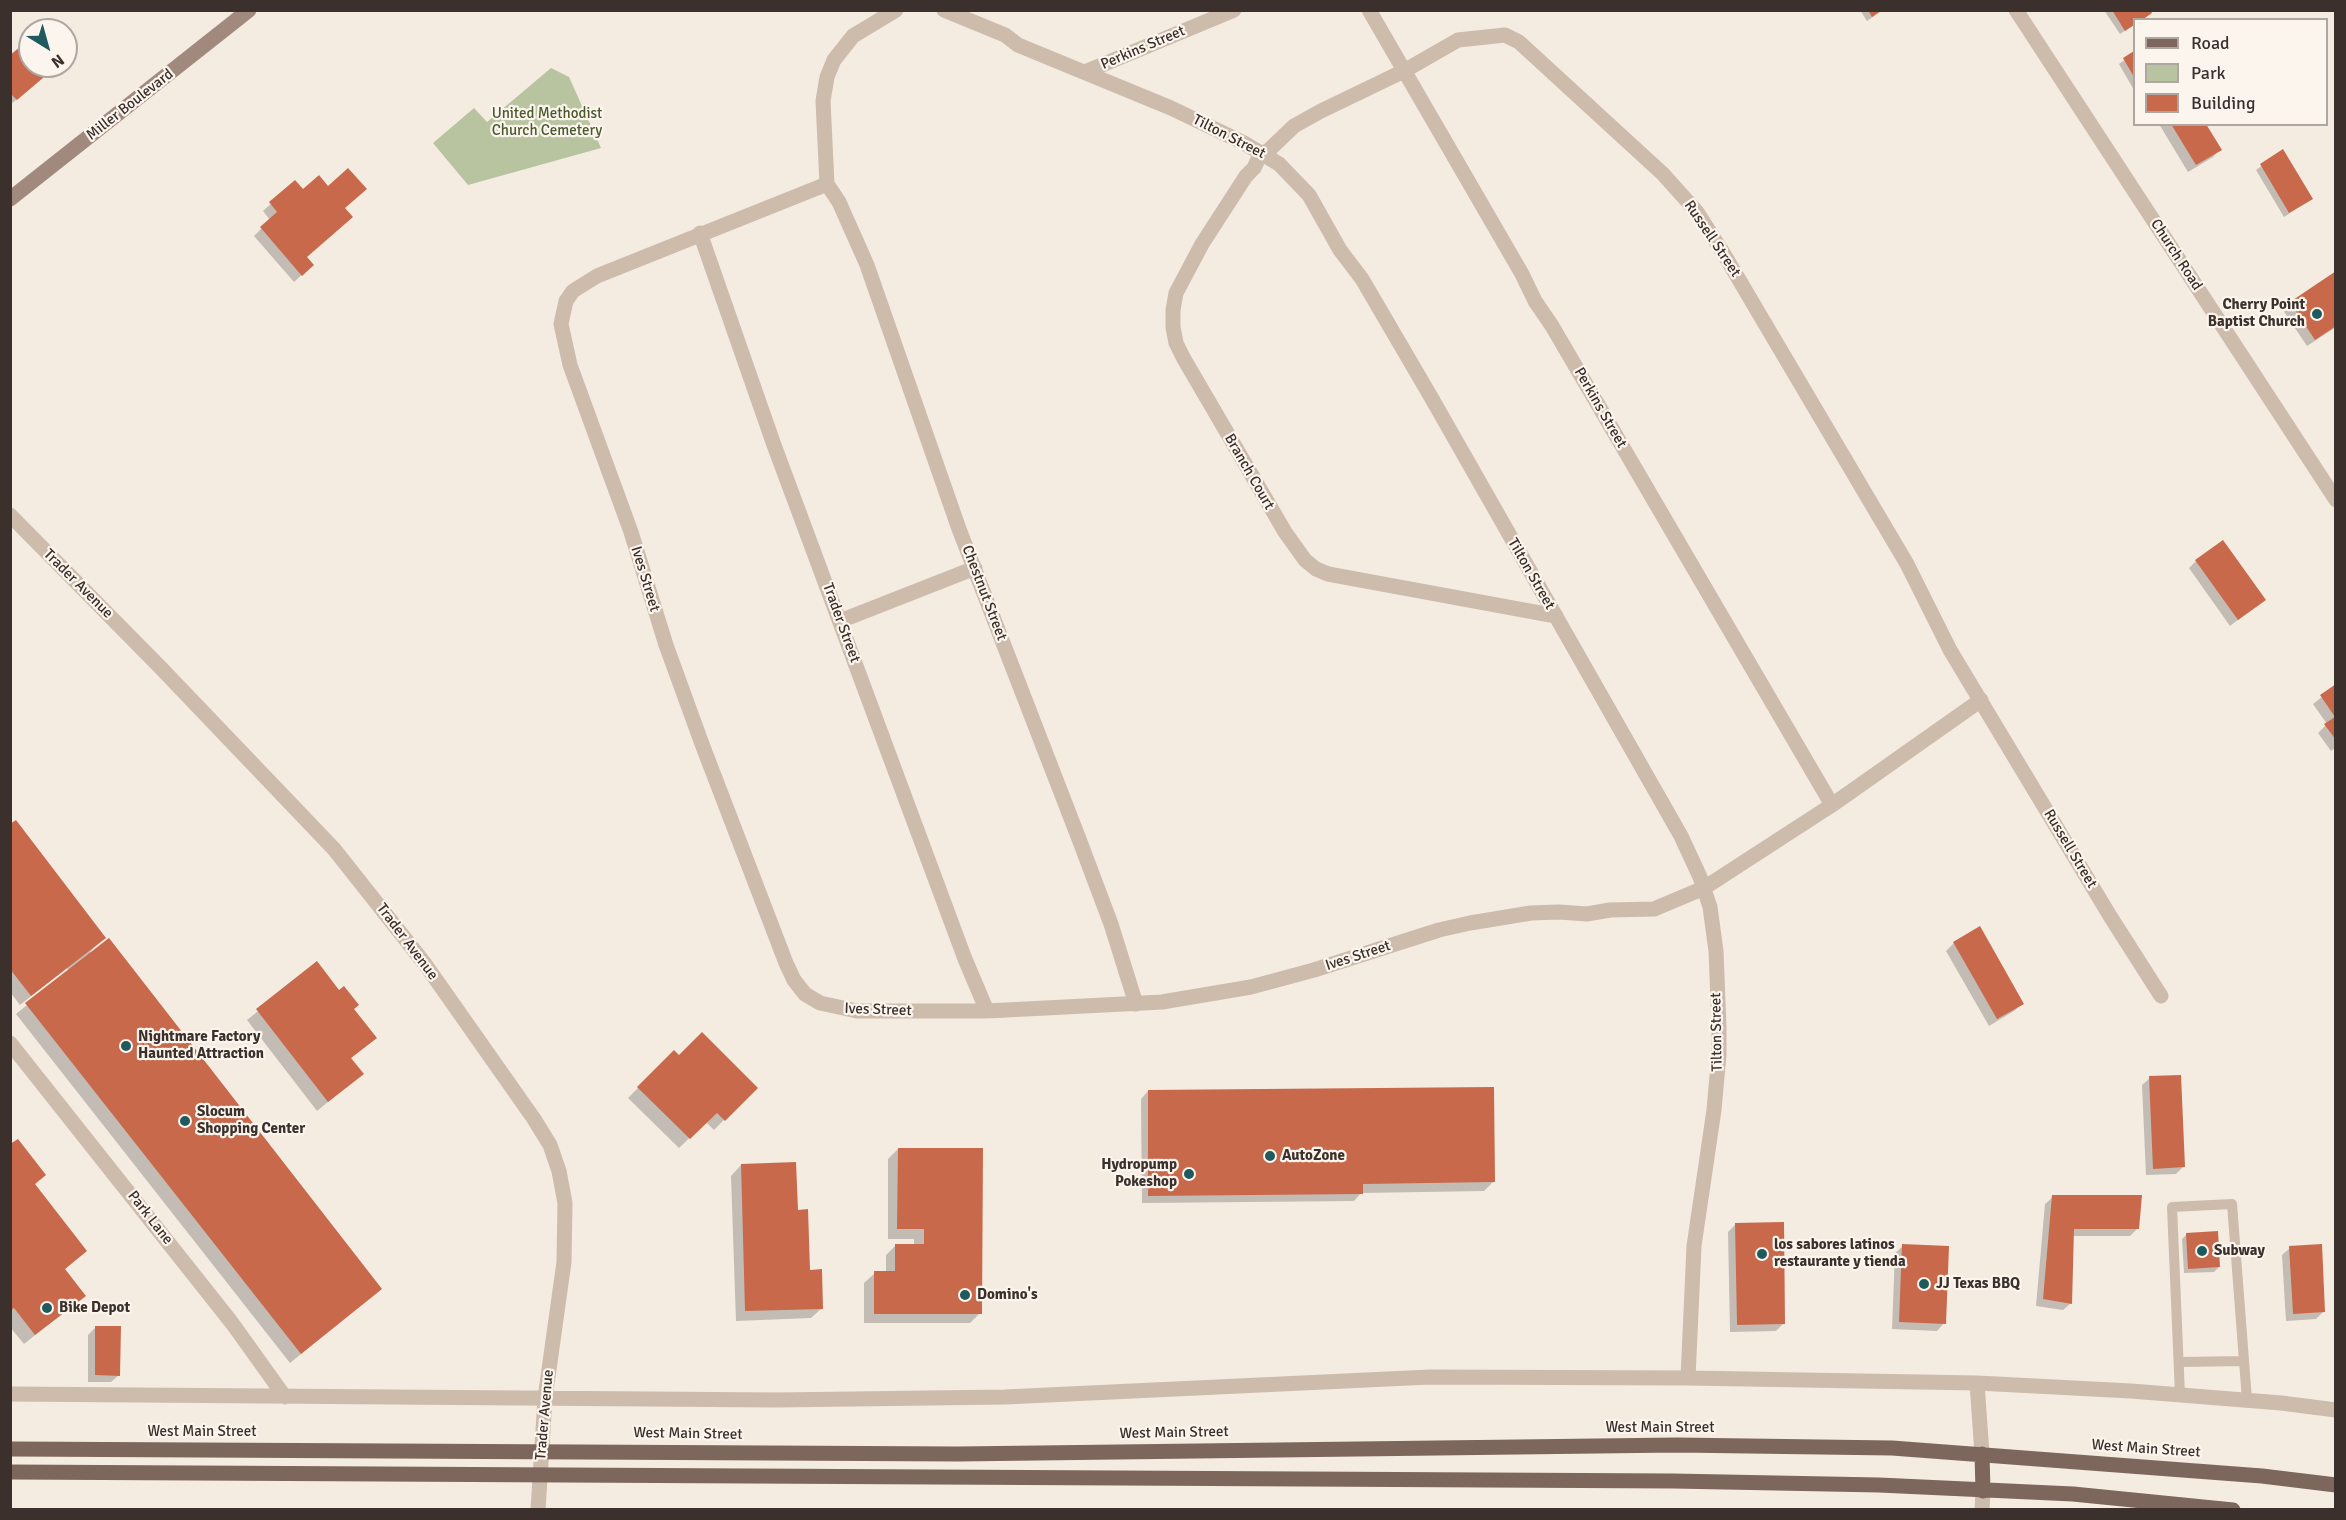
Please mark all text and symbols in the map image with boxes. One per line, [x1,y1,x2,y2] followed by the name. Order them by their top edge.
[18,18,78,78] north arrow
[2133,18,2328,126] legend
[1098,22,1188,74] street label: Perkins Street
[2191,32,2230,54] text: Road
[47,49,68,72] text: N
[2191,62,2226,84] text: Park
[83,65,177,145] street label: Miller Boulevard
[2191,92,2255,114] text: Building
[492,105,602,140] park label: United Methodist Church Cemetery
[1190,111,1268,163] street label: Tilton Street
[1680,197,1744,281] street label: Russell Street
[2146,216,2206,294] street label: Church Road
[2208,296,2305,331] place label: Cherry Point Baptist Church
[2310,307,2324,321] marker: Cherry Point Baptist Church
[1570,365,1630,451] street label: Perkins Street
[1220,431,1278,513] street label: Branch Court
[1503,535,1559,613] street label: Tilton Street
[958,543,1010,643] street label: Chestnut Street
[627,544,663,614] street label: Ives Street
[40,546,116,622] street label: Trader Avenue
[818,581,864,665] street label: Trader Street
[2039,806,2101,892] street label: Russell Street
[372,900,442,984] street label: Trader Avenue
[1323,937,1393,975] street label: Ives Street
[1707,992,1727,1072] street label: Tilton Street
[844,1000,912,1020] street label: Ives Street
[138,1028,264,1063] place label: Nightmare Factory Haunted Attraction
[119,1039,133,1053] marker: Nightmare Factory Haunted Attraction
[197,1103,305,1138] place label: Slocum Shopping Center
[178,1114,192,1128] marker: Slocum Shopping Center
[1282,1147,1345,1165] place label: AutoZone
[1263,1149,1277,1163] marker: AutoZone
[1101,1156,1177,1191] place label: Hydropump Pokeshop
[1182,1167,1196,1181] marker: Hydropump Pokeshop
[123,1188,177,1248] street label: Park Lane
[1774,1236,1906,1271] place label: los sabores latinos restaurante y tienda
[2214,1242,2265,1260] place label: Subway
[2195,1244,2209,1258] marker: Subway
[1755,1247,1769,1261] marker: los sabores latinos restaurante y tienda
[1936,1275,2020,1293] place label: JJ Texas BBQ
[1917,1277,1931,1291] marker: JJ Texas BBQ
[977,1286,1038,1304] place label: Domino's
[958,1288,972,1302] marker: Domino's
[59,1299,130,1317] place label: Bike Depot
[40,1301,54,1315] marker: Bike Depot
[532,1369,558,1461] street label: Trader Avenue
[1605,1419,1715,1437] street label: West Main Street
[147,1423,257,1441] street label: West Main Street
[1119,1423,1229,1443] street label: West Main Street
[633,1424,743,1444] street label: West Main Street
[2091,1436,2201,1462] street label: West Main Street

